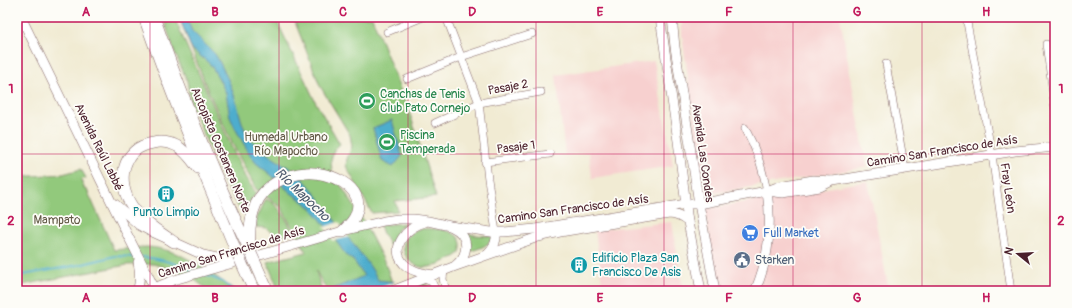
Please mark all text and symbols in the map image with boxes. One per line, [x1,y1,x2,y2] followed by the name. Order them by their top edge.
[82,4,91,20] text: A
[211,4,219,20] text: B
[339,4,347,20] text: C
[468,4,476,20] text: D
[597,4,604,20] text: E
[725,4,733,20] text: F
[853,4,862,20] text: G
[982,4,990,20] text: H
[487,77,530,98] street label: Pasaje 2
[8,81,14,97] text: 1
[1058,81,1064,97] text: 1
[187,85,254,215] street label: Autopista Costanera Norte
[380,87,471,116] place label: Canchas de Tenis Club Pato Cornejo
[357,91,377,111] sports icon: Canchas de Tenis Club Pato Cornejo
[71,101,126,194] street label: Avenida Raúl Labbé
[688,103,717,204] street label: Avenida Las Condes
[400,128,456,157] place label: Piscina Temperada
[244,130,328,159] park label: Humedal Urbano Río Mapocho
[377,132,397,152] sports icon: Piscina Temperada
[866,132,1019,171] street label: Camino San Francisco de Asís
[496,138,536,157] street label: Pasaje 1
[997,162,1018,214] street label: Fray León
[272,165,333,225] water label: Río Mapocho
[156,184,176,204] building icon: Punto Limpio
[497,191,650,228] street label: Camino San Francisco de Asís
[133,205,200,220] place label: Punto Limpio
[7,213,15,229] text: 2
[33,213,81,228] park label: Mampato
[1057,213,1065,229] text: 2
[156,223,307,282] street label: Camino San Francisco de Asís
[740,223,760,243] supermarket icon: Full Market
[763,226,819,241] place label: Full Market
[998,234,1038,274] north arrow
[1002,245,1016,257] text: N
[732,250,752,270] public building icon: Starken
[592,251,682,280] place label: Edificio Plaza San Francisco De Asis
[755,253,794,268] place label: Starken
[569,255,589,275] building icon: Edificio Plaza San Francisco De Asis
[82,290,91,306] text: A
[211,290,219,306] text: B
[339,290,347,306] text: C
[468,290,476,306] text: D
[597,290,604,306] text: E
[725,290,733,306] text: F
[853,290,862,306] text: G
[982,290,990,306] text: H

